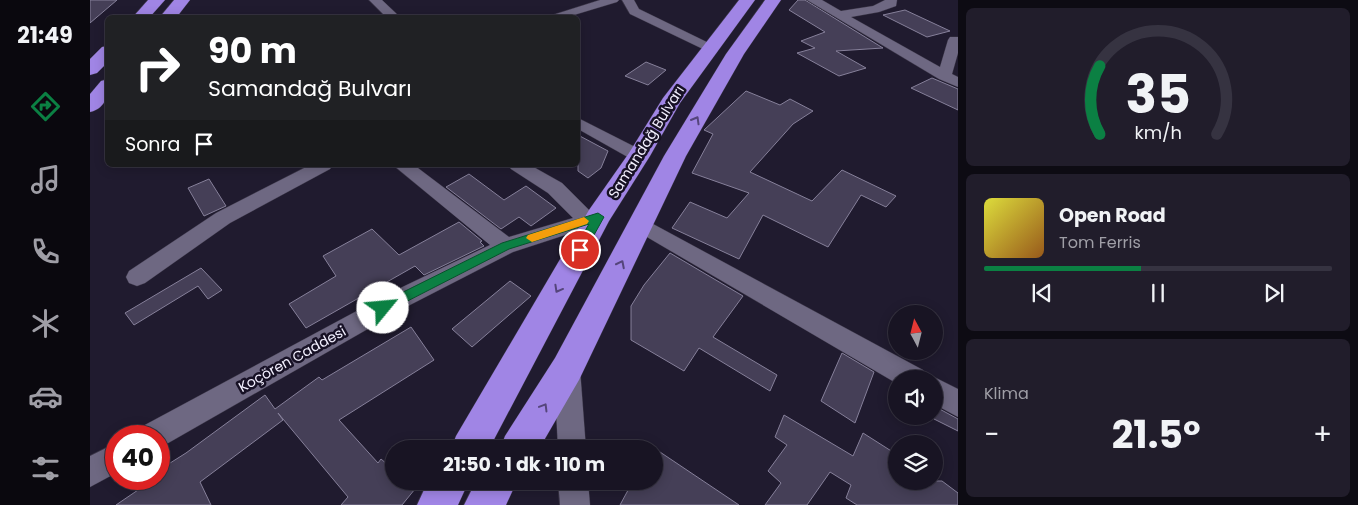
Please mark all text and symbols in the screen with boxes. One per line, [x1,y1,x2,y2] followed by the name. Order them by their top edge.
[17,20,73,51] text: 21:49
[208,26,297,75] text: 90 m
[125,35,190,100] icon: right
[1125,58,1191,131] text: 35
[208,73,412,104] text: Samandağ Bulvarı
[603,82,689,202] street label: Samandağ Bulvarı
[28,89,63,124] icon: directions
[690,117,700,126] one-way arrow
[1134,120,1182,145] text: km/h
[190,130,218,158] icon: arrive
[125,131,180,158] text: Sonra
[28,162,63,197] icon: music
[1059,202,1166,229] text: Open Road
[559,229,601,271] pin
[1059,231,1141,254] text: Tom Ferris
[28,234,63,269] icon: phone
[566,236,594,264] icon: arrive
[615,261,625,270] one-way arrow
[1028,279,1056,307] icon: previous
[1144,279,1172,307] icon: pause
[1260,279,1288,307] icon: next
[356,281,408,333] position arrow
[555,284,565,293] one-way arrow
[888,305,942,360] north arrow
[888,305,943,490] map controls
[28,306,63,341] icon: climate
[235,321,349,397] street label: Koçören Caddesi
[888,370,943,425] button: sound
[28,379,63,414] icon: car
[984,382,1029,405] text: Klima
[537,404,547,413] one-way arrow
[1112,408,1201,461] text: 21.5°
[984,415,999,454] text: −
[1313,415,1332,454] text: +
[105,425,170,490] speed limit sign: 40
[888,435,943,490] button: layers
[28,451,63,486] icon: filters
[443,451,605,478] text: 21:50 · 1 dk · 110 m

